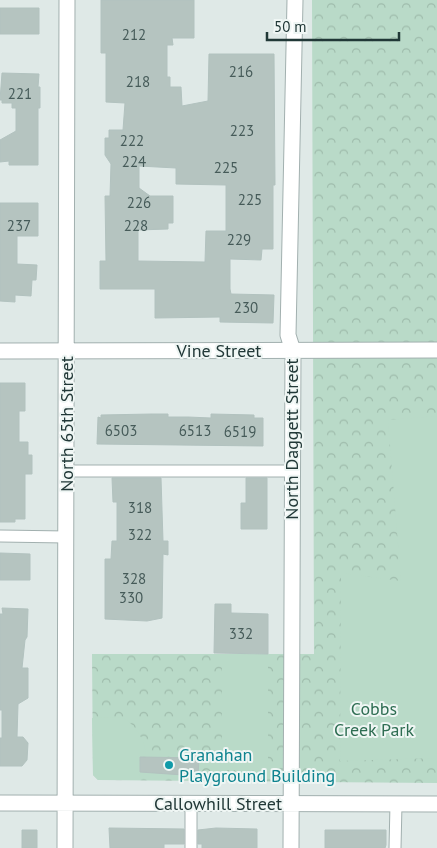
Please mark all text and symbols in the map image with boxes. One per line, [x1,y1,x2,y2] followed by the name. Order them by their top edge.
[267,10,400,42] scale bar
[274,17,307,36] text: 50 m
[122,25,146,44] house number: 212
[229,62,253,81] house number: 216
[126,72,150,91] house number: 218
[8,84,32,103] house number: 221
[230,121,254,140] house number: 223
[120,131,144,150] house number: 222
[122,152,146,171] house number: 224
[214,158,238,177] house number: 225
[238,190,262,209] house number: 225
[127,193,151,212] house number: 226
[7,216,31,235] house number: 237
[124,216,148,235] house number: 228
[227,230,251,249] house number: 229
[234,298,258,317] house number: 230
[176,339,261,362] street label: Vine Street
[55,356,78,492] street label: North 65th Street
[280,358,303,520] street label: North Daggett Street
[105,421,137,440] house number: 6503
[179,421,211,440] house number: 6513
[224,422,256,441] house number: 6519
[128,498,152,517] house number: 318
[128,525,152,544] house number: 322
[122,569,146,588] house number: 328
[119,588,143,607] house number: 330
[229,624,253,643] house number: 332
[334,697,414,741] park label: Cobbs Creek Park
[179,743,335,787] place label: Granahan Playground Building
[163,759,175,771] marker: Granahan Playground Building
[154,792,282,815] street label: Callowhill Street

